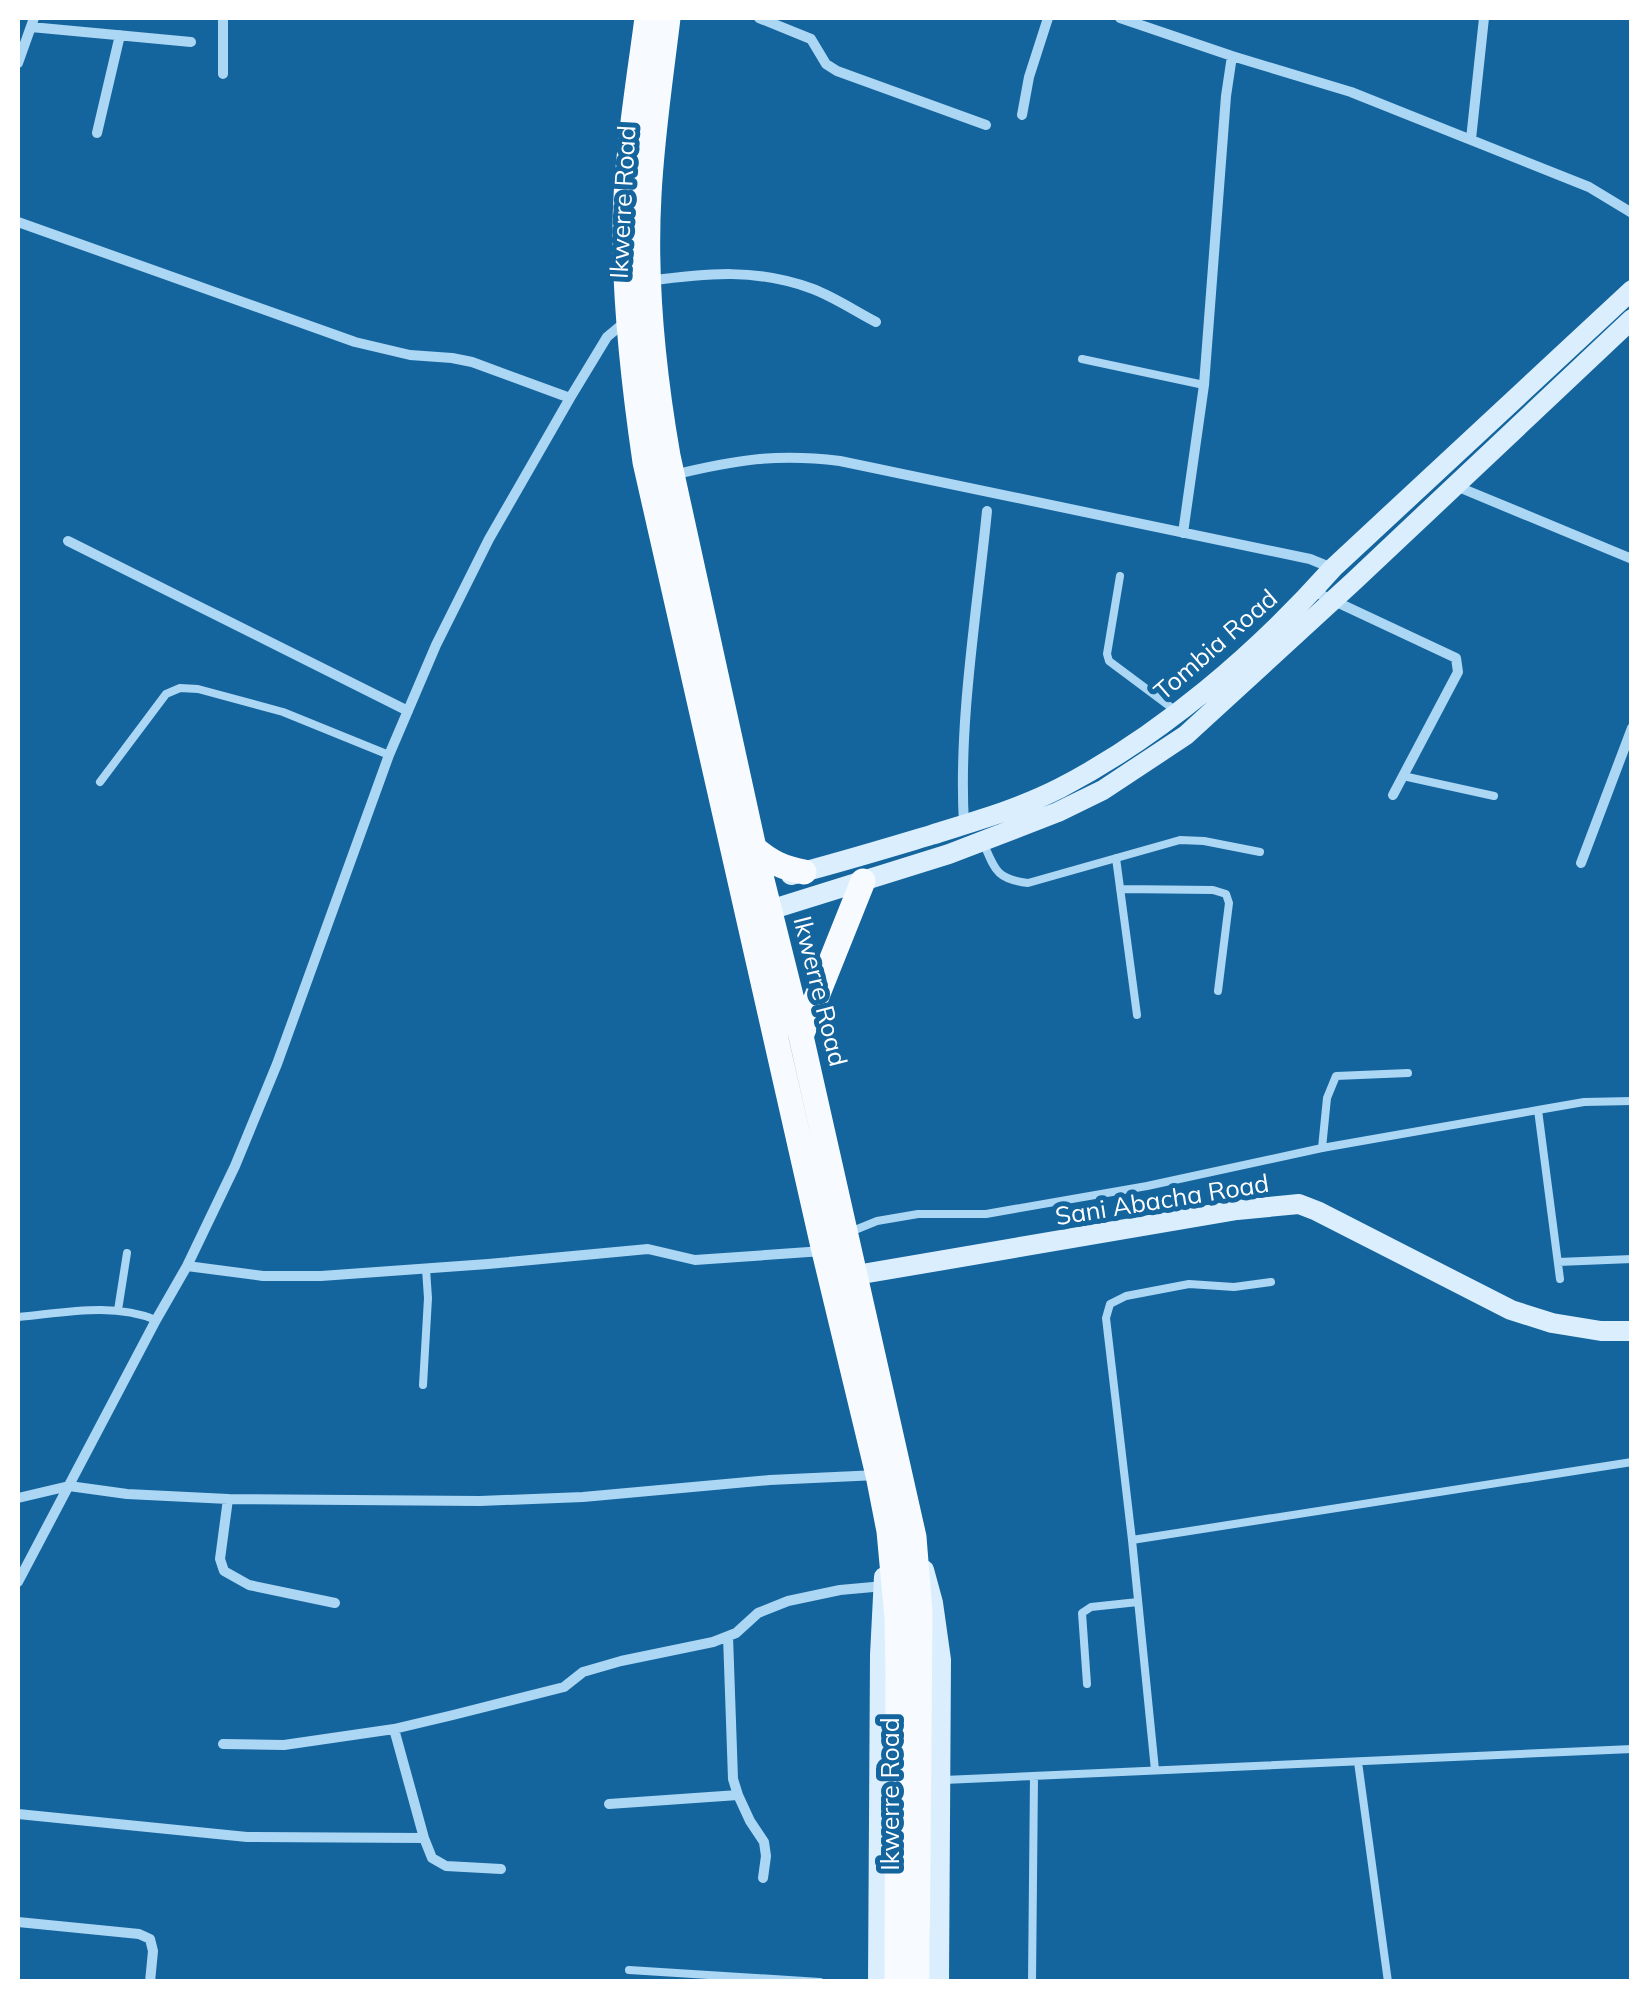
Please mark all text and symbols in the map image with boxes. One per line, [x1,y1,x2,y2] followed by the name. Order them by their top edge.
[603,125,641,279] street label: Ikwerre Road
[1147,582,1283,706] street label: Tombia Road
[787,913,855,1069] street label: Ikwerre Road
[1053,1167,1271,1231] street label: Sani Abacha Road
[874,1717,905,1871] street label: Ikwerre Road

